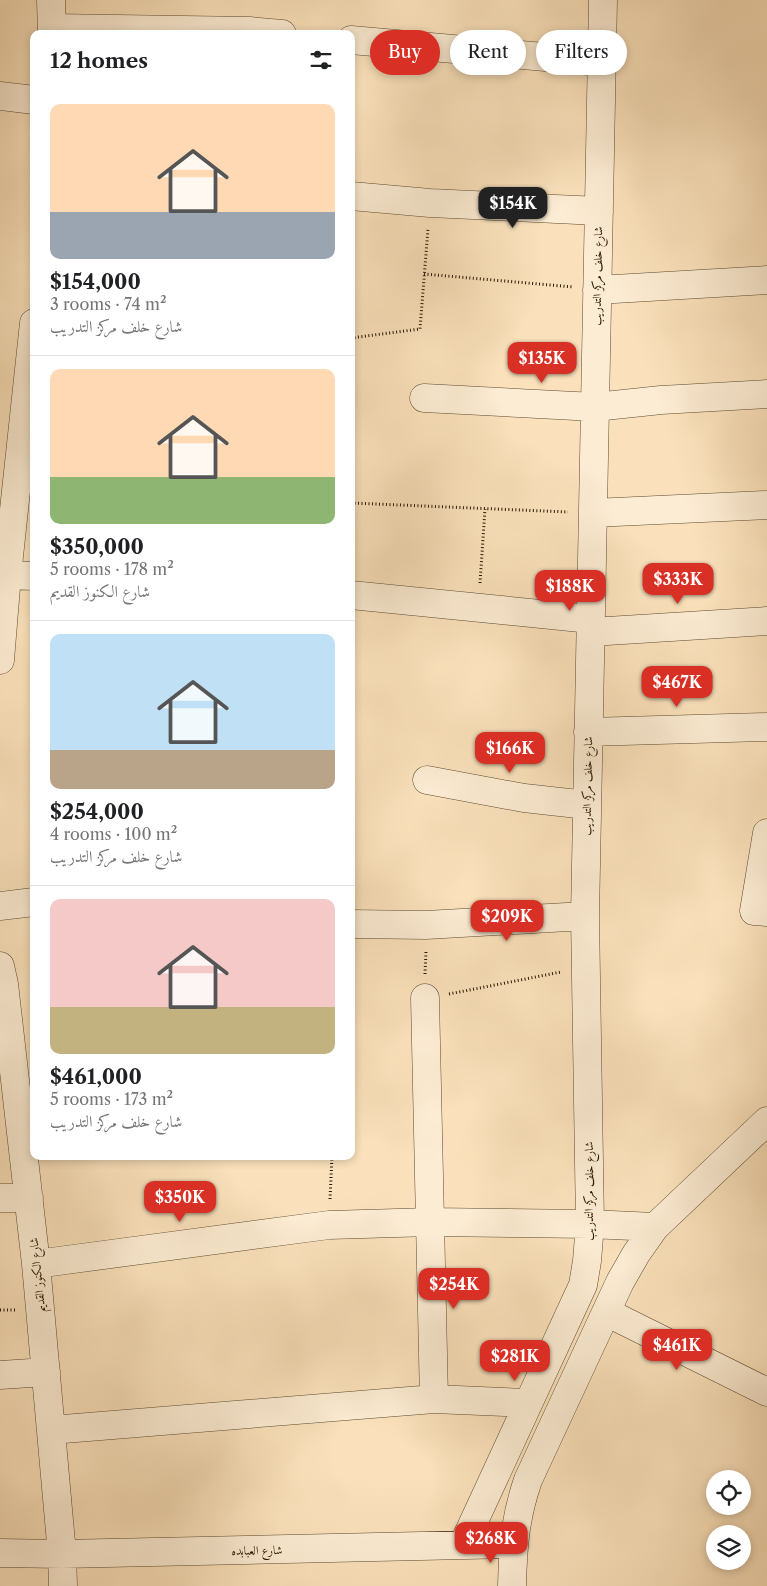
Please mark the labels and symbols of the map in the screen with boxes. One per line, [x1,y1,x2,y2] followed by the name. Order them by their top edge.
[478,186,548,229] pin: $154K
[589,226,609,326] street label: شارع خلف مركز التدريب
[507,342,577,384] pin: $135K
[643,562,713,605] pin: $333K
[535,570,605,612] pin: $188K
[642,666,712,708] pin: $467K
[475,732,545,774] pin: $166K
[579,736,599,836] street label: شارع خلف مركز التدريب
[472,900,542,942] pin: $209K
[581,1141,600,1241] street label: شارع خلف مركز التدريب
[145,1180,215,1223] pin: $350K
[26,1236,52,1313] street label: شارع الكنوز القديم
[419,1268,489,1310] pin: $254K
[642,1328,712,1371] pin: $461K
[480,1340,550,1382] pin: $281K
[456,1522,526,1564] pin: $268K
[231,1542,283,1562] street label: شارع العبابده

